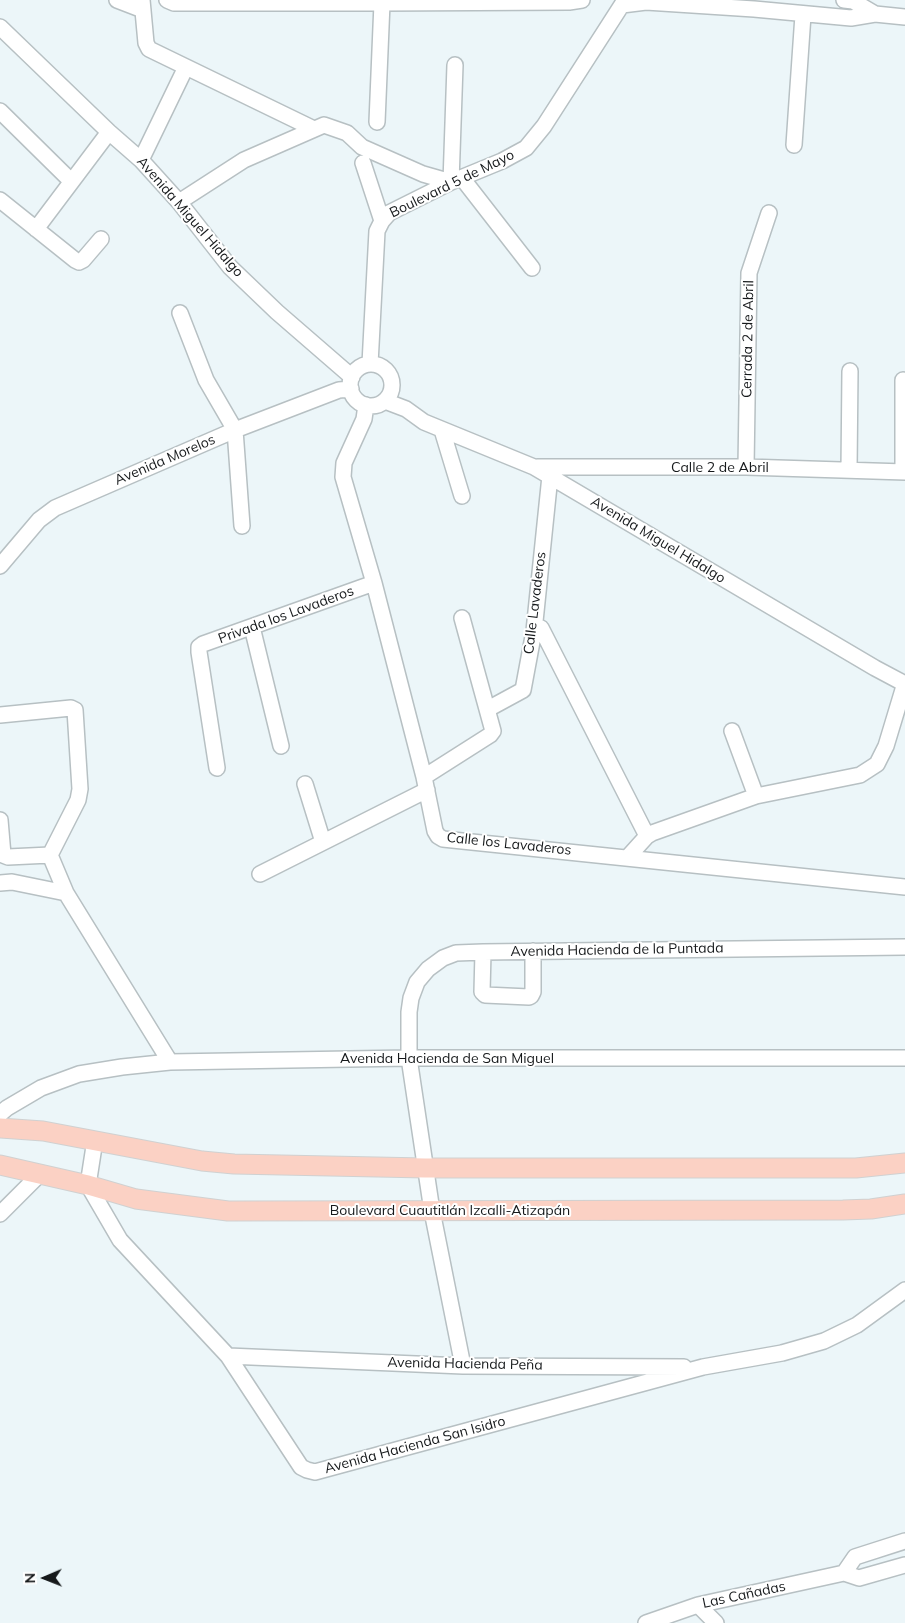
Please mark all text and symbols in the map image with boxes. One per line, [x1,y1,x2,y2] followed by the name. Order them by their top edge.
[387,147,517,221] street label: Boulevard 5 de Mayo
[133,153,247,281] street label: Avenida Miguel Hidalgo
[739,280,757,398] street label: Cerrada 2 de Abril
[112,431,218,489] street label: Avenida Morelos
[671,460,769,476] street label: Calle 2 de Abril
[588,493,728,587] street label: Avenida Miguel Hidalgo
[520,551,550,655] street label: Calle Lavaderos
[216,583,356,647] street label: Privada los Lavaderos
[446,829,572,859] street label: Calle los Lavaderos
[510,940,724,960] street label: Avenida Hacienda de la Puntada
[340,1051,554,1067] street label: Avenida Hacienda de San Miguel
[330,1203,570,1219] street label: Boulevard Cuautitlán Izcalli-Atizapán
[387,1354,543,1374] street label: Avenida Hacienda Peña
[323,1413,507,1477] street label: Avenida Hacienda San Isidro
[20,1553,70,1603] north arrow
[21,1573,39,1584] text: N
[701,1578,787,1612] street label: Las Cañadas

